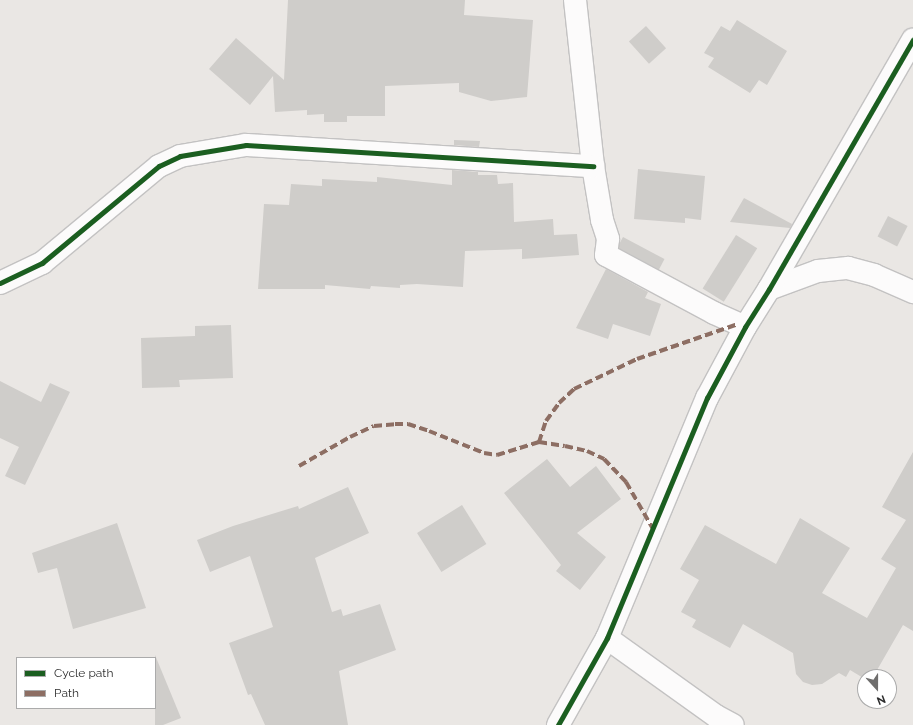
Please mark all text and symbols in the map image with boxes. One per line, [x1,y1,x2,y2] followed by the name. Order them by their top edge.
[16,657,156,709] legend
[54,666,113,680] text: Cycle path
[857,669,897,709] north arrow
[54,686,79,700] text: Path
[875,692,887,707] text: N

